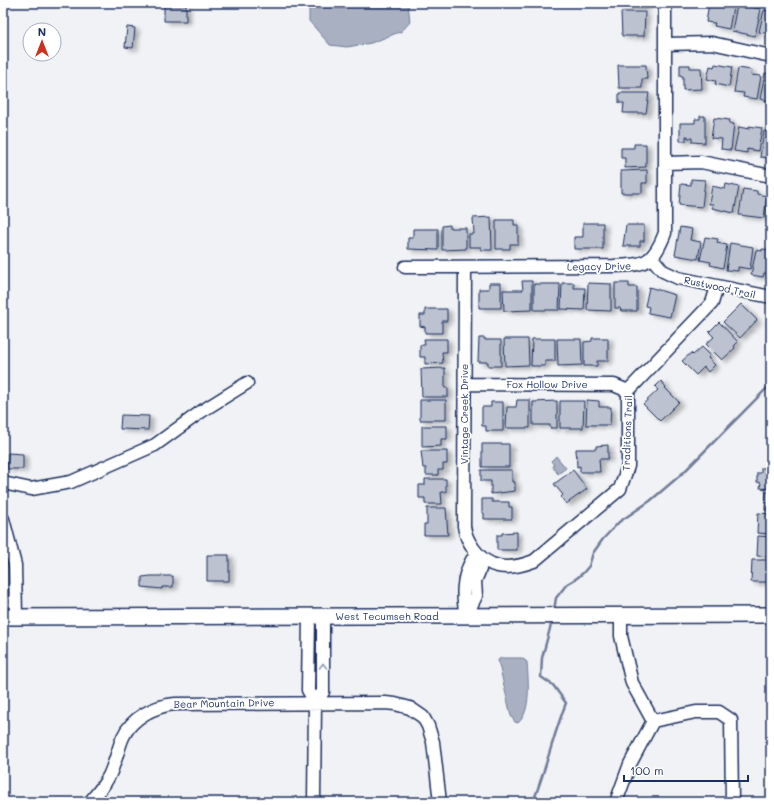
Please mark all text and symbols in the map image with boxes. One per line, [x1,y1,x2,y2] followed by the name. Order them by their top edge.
[22,22,62,62] north arrow
[38,24,46,39] text: N
[567,258,631,274] street label: Legacy Drive
[683,273,757,301] street label: Rustwood Trail
[457,364,471,464] street label: Vintage Creek Drive
[506,377,588,391] street label: Fox Hollow Drive
[619,395,635,471] street label: Traditions Trail
[335,609,439,623] street label: West Tecumseh Road
[319,663,327,669] one-way arrow
[174,695,274,711] street label: Bear Mountain Drive
[624,757,748,783] scale bar
[630,762,664,778] text: 100 m

